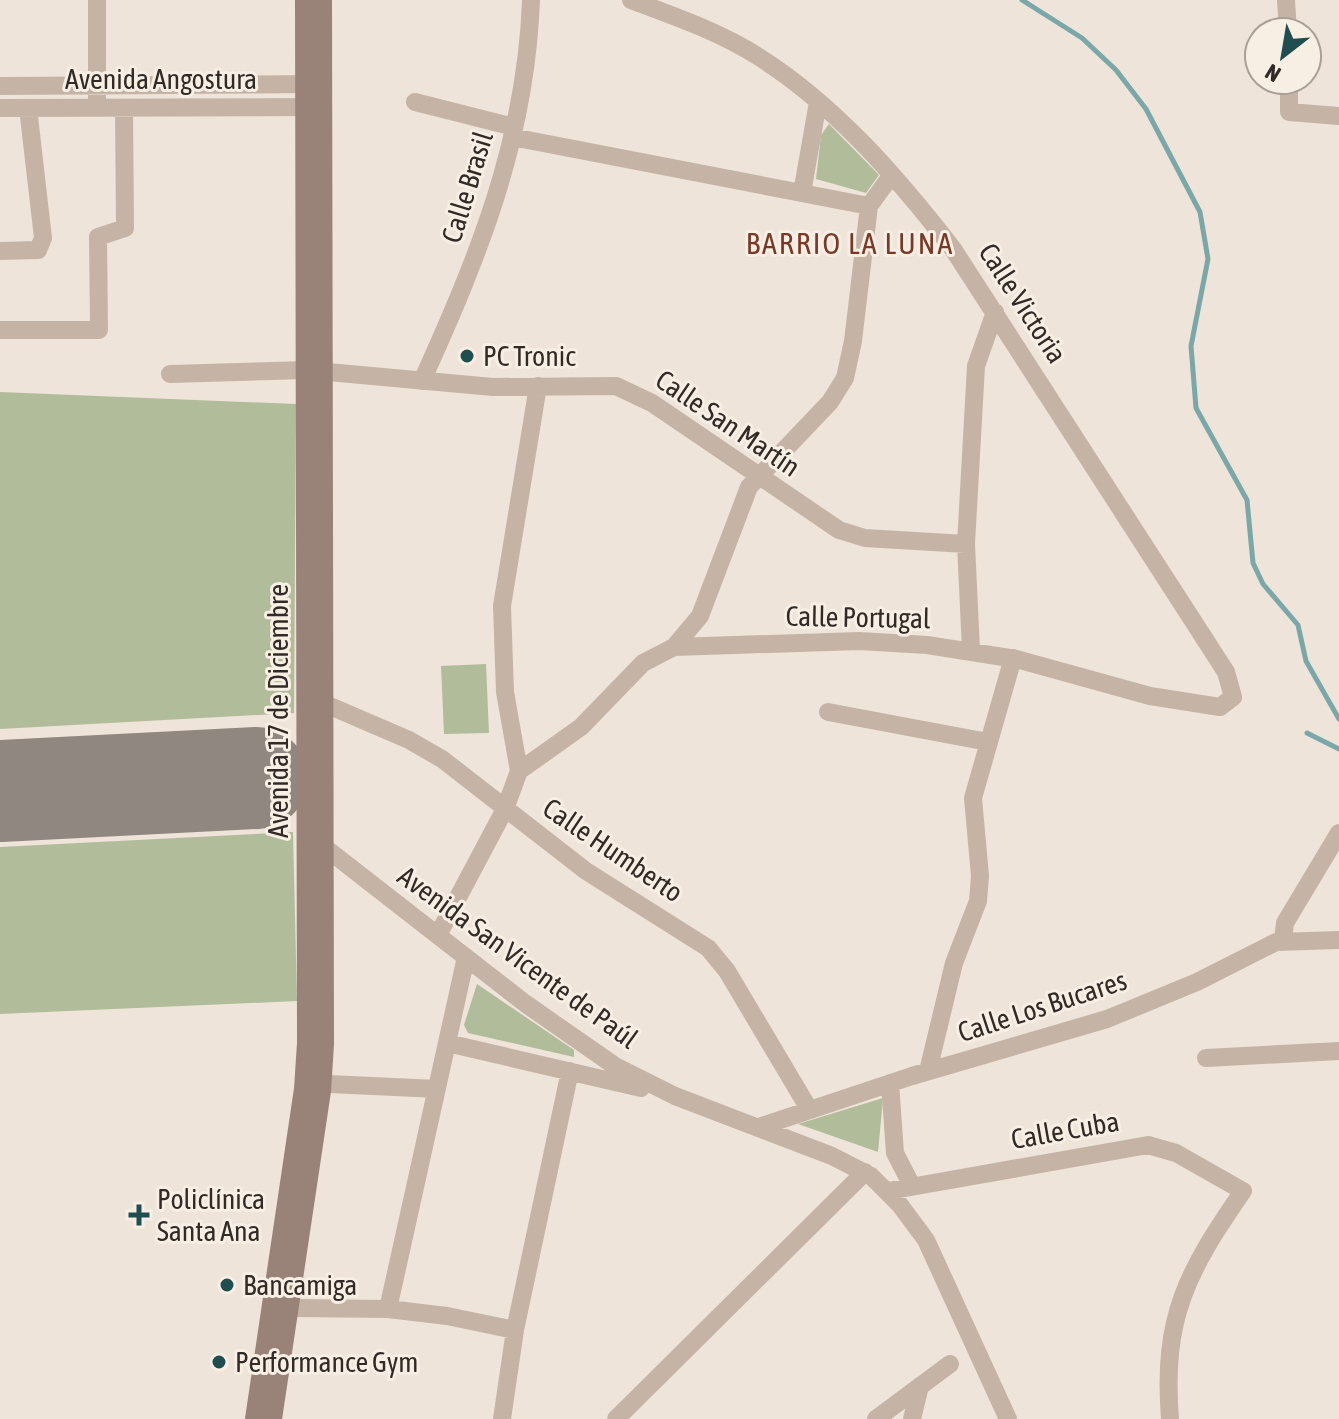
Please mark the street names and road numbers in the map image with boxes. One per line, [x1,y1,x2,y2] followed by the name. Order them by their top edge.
[65,63,257,95] street label: Avenida Angostura
[435,127,499,246] street label: Calle Brasil
[973,237,1073,369] street label: Calle Victoria
[650,363,806,483] street label: Calle San Martín
[262,584,294,838] street label: Avenida 17 de Diciembre
[785,600,931,634] street label: Calle Portugal
[537,792,689,908] street label: Calle Humberto
[392,859,644,1055] street label: Avenida San Vicente de Paúl
[954,964,1130,1048] street label: Calle Los Bucares
[1008,1105,1122,1155] street label: Calle Cuba

